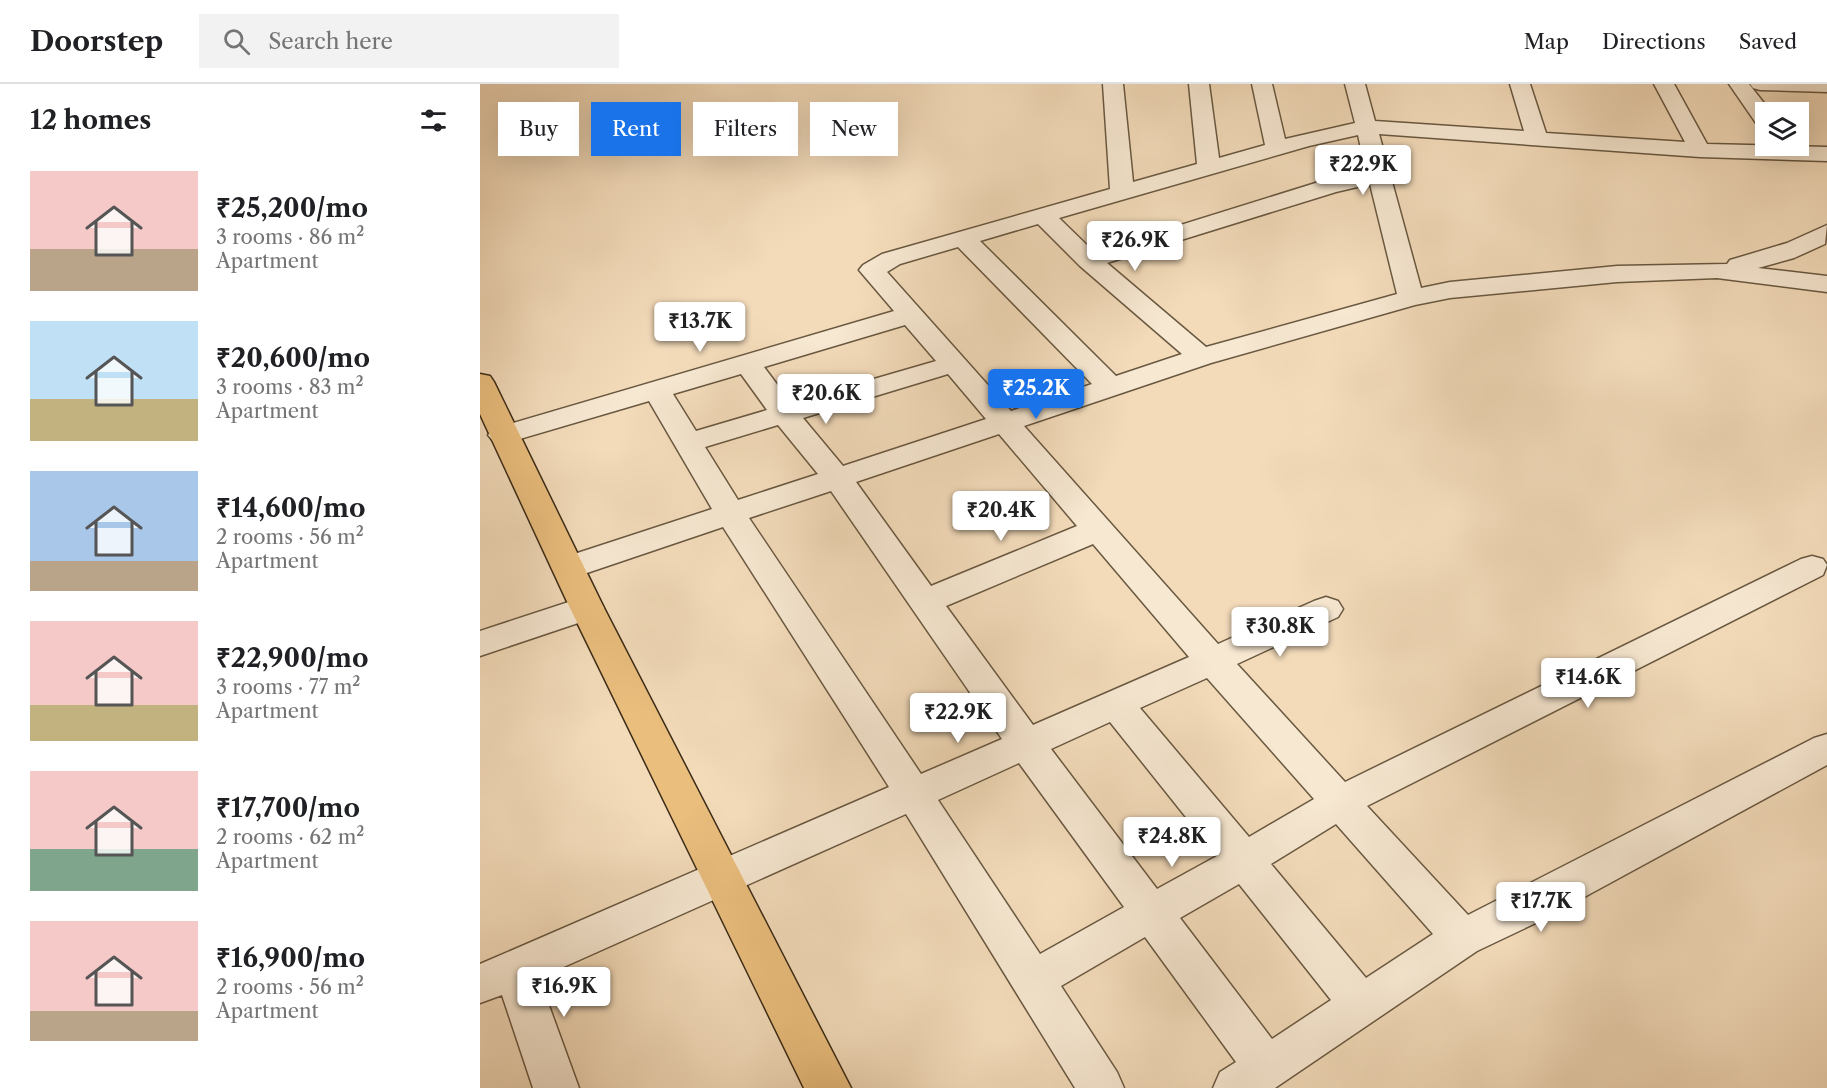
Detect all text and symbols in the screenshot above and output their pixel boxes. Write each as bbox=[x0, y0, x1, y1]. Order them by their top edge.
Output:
search box bbox=[199, 14, 619, 68]
text: Doorstep bbox=[30, 24, 163, 58]
icon: search bbox=[220, 25, 253, 58]
text: Search here bbox=[268, 28, 393, 55]
text: Map bbox=[1524, 29, 1569, 54]
text: Directions bbox=[1602, 29, 1706, 54]
text: Saved bbox=[1739, 29, 1797, 54]
chip: Buy bbox=[498, 102, 579, 156]
chip: Rent bbox=[591, 102, 681, 156]
chip: Filters bbox=[693, 102, 798, 156]
chip: New bbox=[810, 102, 898, 156]
map controls bbox=[1755, 102, 1809, 156]
button: layers bbox=[1755, 102, 1809, 156]
text: 12 homes bbox=[30, 104, 151, 136]
icon: filters bbox=[417, 104, 450, 137]
pin: ₹22.9K bbox=[1314, 145, 1412, 196]
text: ₹22.9K bbox=[1329, 152, 1397, 176]
text: ₹25,200/mo bbox=[216, 192, 368, 224]
icon: home bbox=[78, 195, 150, 267]
pin: ₹26.9K bbox=[1086, 221, 1184, 272]
text: 3 rooms · 86 m² bbox=[216, 225, 364, 249]
text: ₹26.9K bbox=[1101, 228, 1169, 252]
text: Apartment bbox=[216, 249, 319, 273]
pin: ₹13.7K bbox=[651, 302, 749, 353]
text: ₹13.7K bbox=[668, 309, 732, 333]
text: ₹20,600/mo bbox=[216, 342, 370, 374]
icon: home bbox=[78, 345, 150, 417]
pin: ₹25.2K bbox=[987, 369, 1085, 420]
pin: ₹20.6K bbox=[777, 374, 875, 425]
text: 3 rooms · 83 m² bbox=[216, 375, 364, 399]
text: ₹25.2K bbox=[1002, 376, 1070, 400]
text: ₹20.6K bbox=[791, 381, 861, 405]
text: Apartment bbox=[216, 399, 319, 423]
pin: ₹20.4K bbox=[952, 491, 1050, 542]
text: ₹14,600/mo bbox=[216, 492, 366, 524]
icon: home bbox=[78, 495, 150, 567]
text: ₹20.4K bbox=[966, 498, 1036, 522]
text: 2 rooms · 56 m² bbox=[216, 525, 364, 549]
text: Apartment bbox=[216, 549, 319, 573]
pin: ₹30.8K bbox=[1231, 607, 1329, 658]
text: ₹30.8K bbox=[1245, 614, 1315, 638]
text: ₹22,900/mo bbox=[216, 642, 368, 674]
icon: home bbox=[78, 645, 150, 717]
pin: ₹14.6K bbox=[1539, 658, 1637, 709]
text: ₹14.6K bbox=[1555, 665, 1621, 689]
text: 3 rooms · 77 m² bbox=[216, 675, 360, 699]
pin: ₹22.9K bbox=[909, 693, 1007, 744]
text: Apartment bbox=[216, 699, 319, 723]
text: ₹22.9K bbox=[924, 700, 992, 724]
text: ₹17,700/mo bbox=[216, 792, 360, 824]
icon: home bbox=[78, 795, 150, 867]
pin: ₹24.8K bbox=[1123, 817, 1221, 868]
text: ₹24.8K bbox=[1138, 824, 1206, 848]
text: 2 rooms · 62 m² bbox=[216, 825, 364, 849]
text: Apartment bbox=[216, 849, 319, 873]
pin: ₹17.7K bbox=[1492, 882, 1590, 933]
text: ₹17.7K bbox=[1510, 889, 1572, 913]
text: ₹16,900/mo bbox=[216, 942, 365, 974]
icon: home bbox=[78, 945, 150, 1017]
pin: ₹16.9K bbox=[515, 967, 613, 1018]
text: ₹16.9K bbox=[531, 974, 597, 998]
text: 2 rooms · 56 m² bbox=[216, 975, 364, 999]
text: Apartment bbox=[216, 999, 319, 1023]

